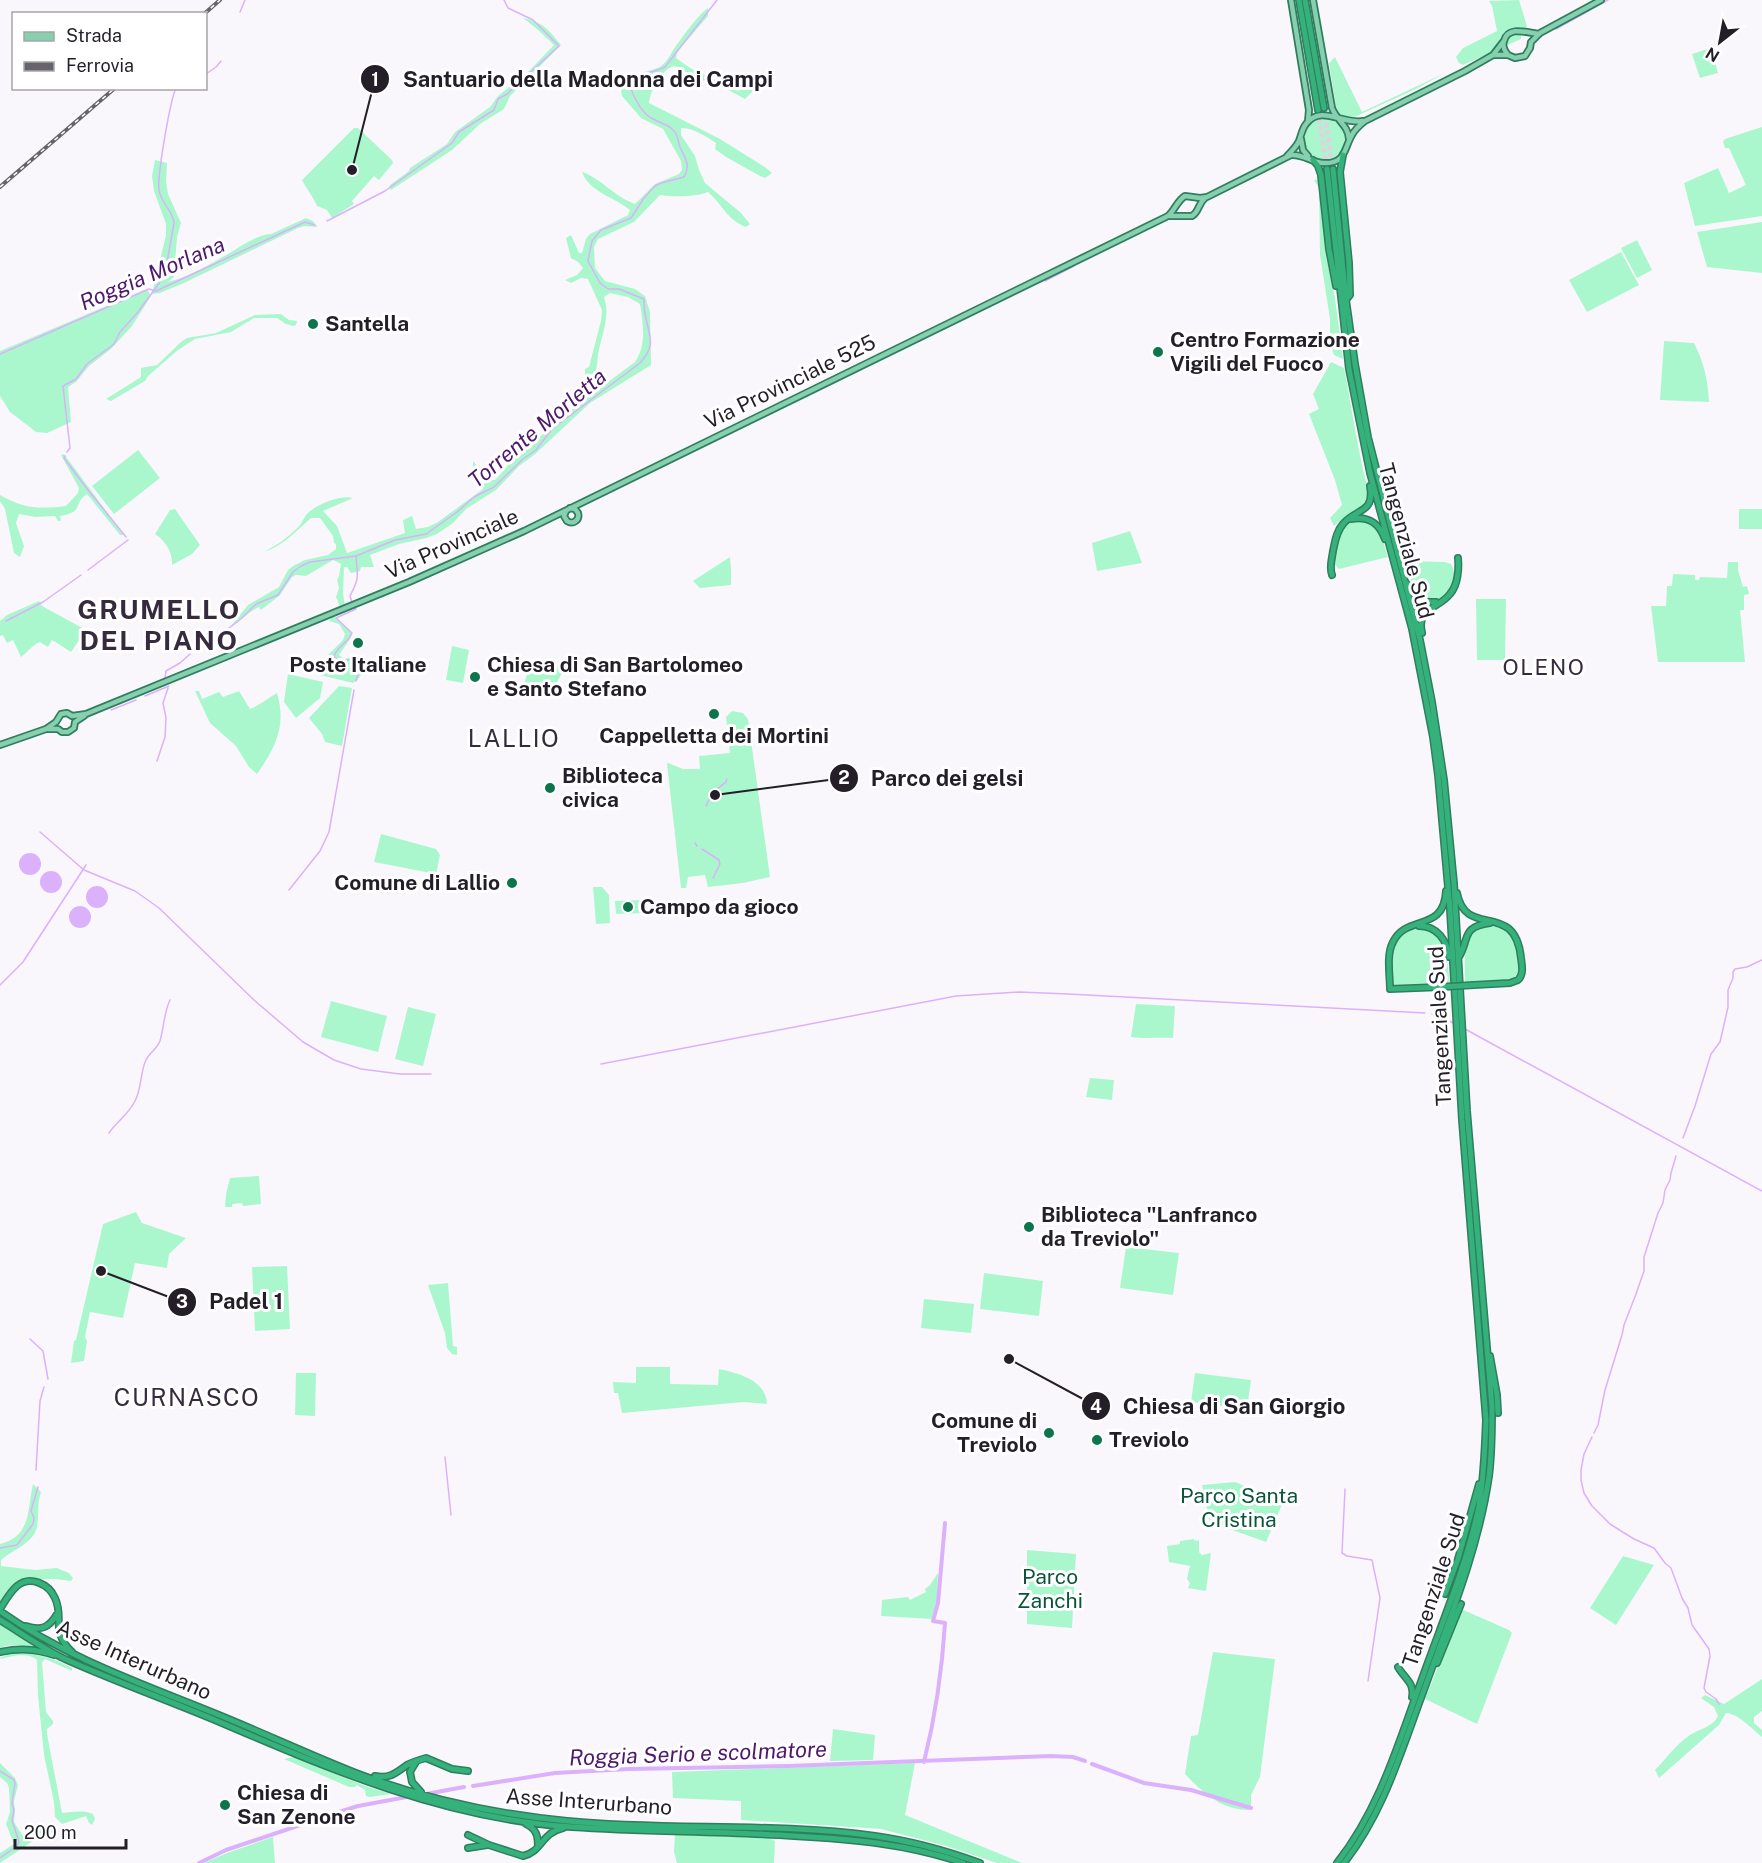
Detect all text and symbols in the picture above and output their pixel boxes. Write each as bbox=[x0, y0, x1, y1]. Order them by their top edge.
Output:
legend bbox=[12, 12, 207, 90]
north arrow bbox=[1690, 12, 1750, 72]
text: Strada bbox=[66, 25, 122, 46]
text: N bbox=[1702, 43, 1723, 66]
text: Ferrovia bbox=[66, 55, 134, 76]
callout: Santuario della Madonna dei Campi bbox=[360, 59, 785, 99]
text: Santuario della Madonna dei Campi bbox=[403, 66, 773, 92]
text: 1 bbox=[371, 69, 379, 90]
water label: Roggia Morlana bbox=[76, 231, 228, 315]
place label: Santella bbox=[325, 311, 409, 336]
marker: Santella bbox=[306, 317, 320, 331]
place label: Centro Formazione Vigili del Fuoco bbox=[1170, 327, 1360, 376]
street label: Via Provinciale 525 bbox=[700, 329, 879, 434]
marker: Centro Formazione Vigili del Fuoco bbox=[1151, 345, 1165, 359]
water label: Torrente Morletta bbox=[463, 363, 611, 493]
street label: Tangenziale Sud bbox=[1374, 460, 1439, 621]
street label: Via Provinciale bbox=[381, 503, 522, 584]
district label: GRUMELLO DEL PIANO bbox=[77, 593, 241, 656]
marker: Poste Italiane bbox=[351, 636, 365, 650]
place label: Poste Italiane bbox=[289, 652, 427, 677]
place label: Chiesa di San Bartolomeo e Santo Stefano bbox=[487, 652, 743, 701]
district label: OLENO bbox=[1503, 654, 1585, 680]
marker: Chiesa di San Bartolomeo e Santo Stefano bbox=[468, 670, 482, 684]
marker: Cappelletta dei Mortini bbox=[707, 707, 721, 721]
place label: Cappelletta dei Mortini bbox=[599, 723, 829, 748]
district label: LALLIO bbox=[468, 724, 560, 752]
callout: Parco dei gelsi bbox=[829, 758, 1036, 798]
place label: Biblioteca civica bbox=[562, 763, 663, 812]
text: Parco dei gelsi bbox=[871, 765, 1023, 791]
text: 2 bbox=[838, 767, 850, 788]
marker: Biblioteca civica bbox=[543, 781, 557, 795]
place label: Comune di Lallio bbox=[334, 870, 500, 895]
marker: Comune di Lallio bbox=[505, 876, 519, 890]
place label: Campo da gioco bbox=[640, 894, 799, 919]
marker: Campo da gioco bbox=[621, 900, 635, 914]
street label: Tangenziale Sud bbox=[1423, 945, 1456, 1107]
place label: Biblioteca "Lanfranco da Treviolo" bbox=[1041, 1202, 1257, 1251]
marker: Biblioteca "Lanfranco da Treviolo" bbox=[1022, 1220, 1036, 1234]
callout: Padel 1 bbox=[167, 1282, 295, 1322]
text: Padel 1 bbox=[209, 1288, 283, 1314]
text: 3 bbox=[176, 1291, 188, 1312]
district label: CURNASCO bbox=[114, 1383, 260, 1411]
callout: Chiesa di San Giorgio bbox=[1081, 1386, 1357, 1426]
text: Chiesa di San Giorgio bbox=[1123, 1393, 1345, 1419]
text: 4 bbox=[1090, 1396, 1102, 1417]
place label: Comune di Treviolo bbox=[931, 1408, 1037, 1457]
marker: Comune di Treviolo bbox=[1042, 1426, 1056, 1440]
place label: Treviolo bbox=[1109, 1427, 1189, 1452]
marker: Treviolo bbox=[1090, 1433, 1104, 1447]
park label: Parco Santa Cristina bbox=[1180, 1483, 1298, 1532]
street label: Tangenziale Sud bbox=[1397, 1510, 1470, 1670]
park label: Parco Zanchi bbox=[1017, 1564, 1083, 1613]
street label: Asse Interurbano bbox=[53, 1614, 215, 1705]
water label: Roggia Serio e scolmatore bbox=[568, 1736, 828, 1770]
place label: Chiesa di San Zenone bbox=[237, 1780, 356, 1829]
street label: Asse Interurbano bbox=[505, 1783, 673, 1820]
marker: Chiesa di San Zenone bbox=[218, 1798, 232, 1812]
scale bar bbox=[15, 1812, 126, 1850]
text: 200 m bbox=[24, 1822, 77, 1843]

